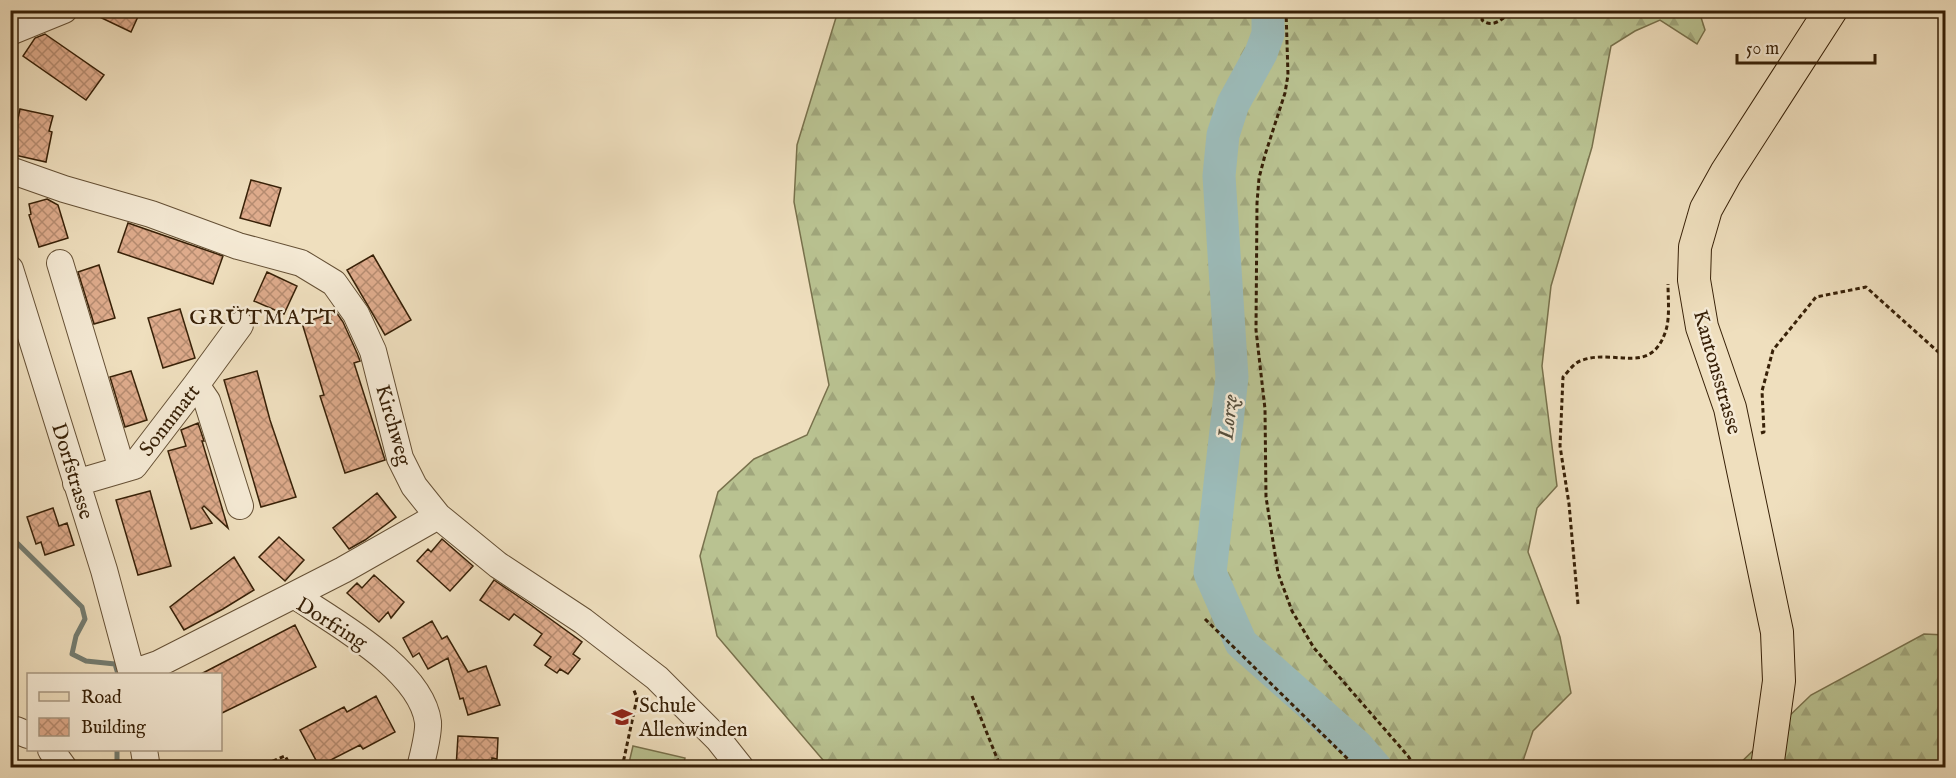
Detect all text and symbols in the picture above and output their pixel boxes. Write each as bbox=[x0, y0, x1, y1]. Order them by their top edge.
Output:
scale bar bbox=[1737, 27, 1875, 65]
text: 50 m bbox=[1746, 38, 1779, 61]
district label: GRÜTMATT bbox=[189, 304, 337, 332]
street label: Kantonsstrasse bbox=[1686, 307, 1747, 438]
street label: Sonnmatt bbox=[134, 379, 207, 462]
street label: Kirchweg bbox=[368, 382, 417, 470]
water label: Lorze bbox=[1213, 392, 1245, 442]
street label: Dorfstrasse bbox=[44, 420, 99, 523]
street label: Dorfring bbox=[290, 592, 373, 657]
legend bbox=[27, 673, 222, 751]
text: Road bbox=[81, 687, 122, 710]
place label: Schule Allenwinden bbox=[638, 693, 748, 744]
school or university icon: Schule Allenwinden bbox=[610, 705, 634, 729]
text: Building bbox=[81, 717, 146, 740]

